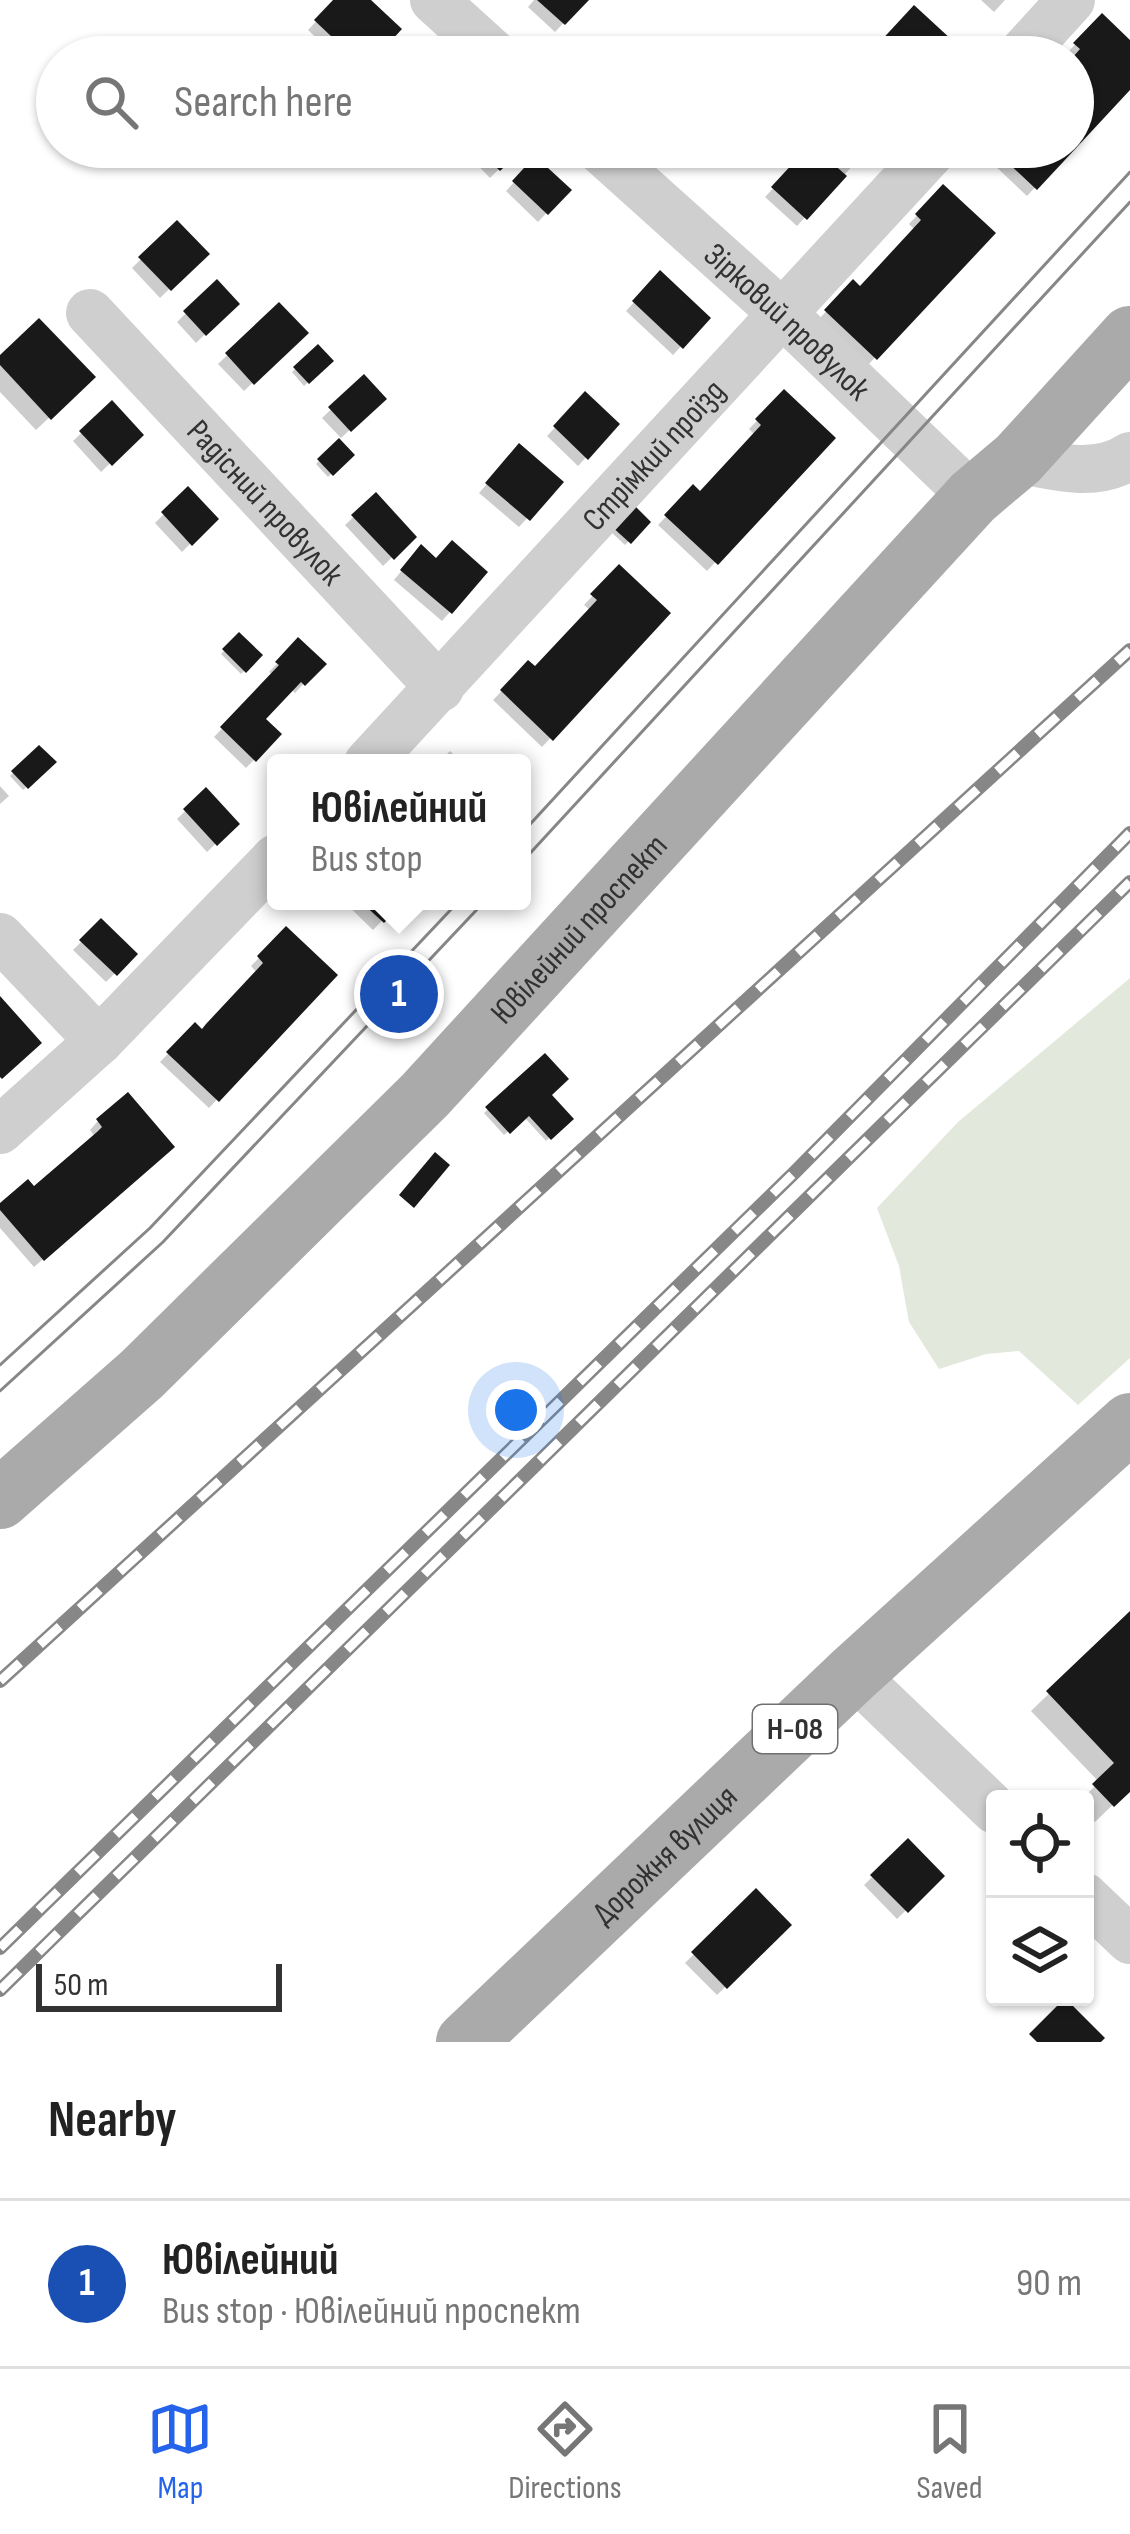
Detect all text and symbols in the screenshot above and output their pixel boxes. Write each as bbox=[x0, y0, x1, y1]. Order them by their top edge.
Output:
search box bbox=[36, 36, 1094, 168]
icon: search bbox=[78, 69, 144, 135]
text: Search here bbox=[174, 75, 353, 130]
street label: Зірковий провулок bbox=[695, 235, 878, 409]
street label: Стрімкий проїзд bbox=[575, 372, 734, 540]
street label: Радісний провулок bbox=[178, 412, 352, 594]
popup bbox=[267, 754, 531, 910]
text: Ювілейний bbox=[311, 781, 487, 836]
street label: Ювілейний проспект bbox=[483, 826, 676, 1032]
text: Bus stop bbox=[311, 836, 423, 883]
pin: 1 bbox=[360, 949, 438, 1039]
your location bbox=[486, 1380, 546, 1440]
road number: Н-08 bbox=[753, 1705, 837, 1753]
street label: Дорожня вулиця bbox=[584, 1777, 746, 1934]
map controls bbox=[986, 1790, 1094, 2006]
button: locate bbox=[986, 1790, 1094, 1898]
button: layers bbox=[986, 1898, 1094, 2006]
scale bar bbox=[36, 1958, 282, 2011]
text: 50 m bbox=[54, 1965, 108, 2005]
text: Nearby bbox=[48, 2090, 177, 2151]
text: Ювілейний bbox=[162, 2233, 338, 2288]
text: 1 bbox=[79, 2260, 95, 2307]
text: 90 m bbox=[1016, 2260, 1082, 2307]
text: Bus stop · Ювілейний проспект bbox=[162, 2288, 581, 2335]
tab: Map bbox=[147, 2396, 213, 2508]
tab: Directions bbox=[508, 2396, 622, 2508]
tab: Saved bbox=[916, 2396, 983, 2508]

